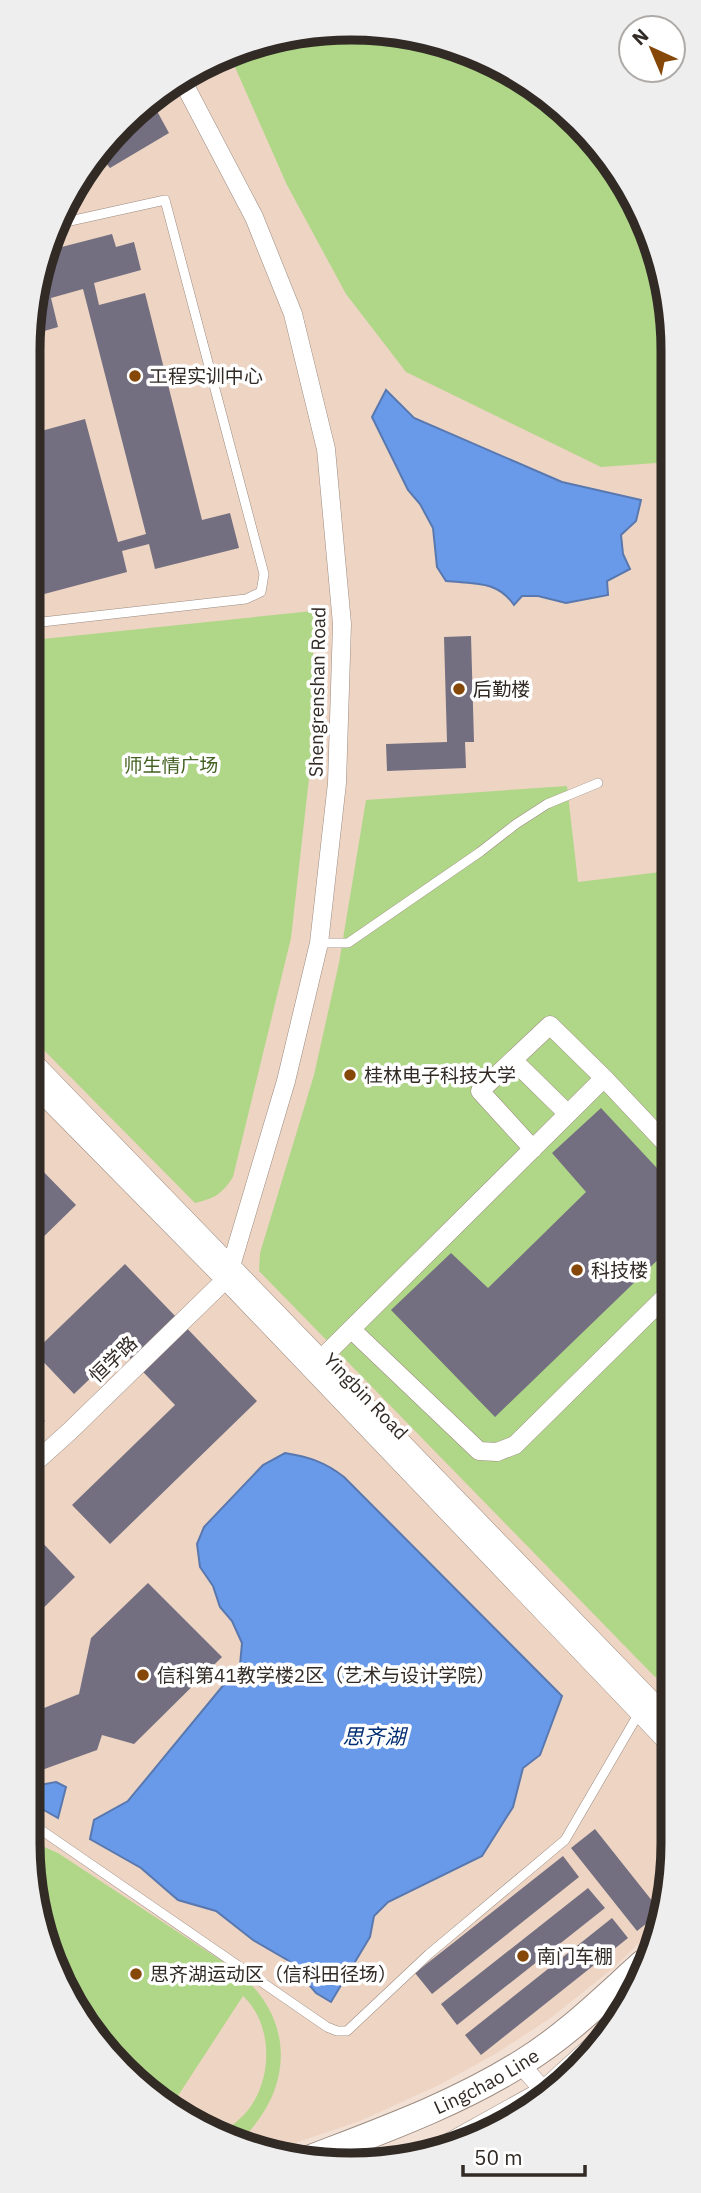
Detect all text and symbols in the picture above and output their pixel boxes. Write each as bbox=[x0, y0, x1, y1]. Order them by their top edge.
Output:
north arrow bbox=[617, 14, 687, 84]
text: N bbox=[627, 23, 653, 50]
place label: 工程实训中心 bbox=[149, 364, 263, 388]
marker: 工程实训中心 bbox=[127, 368, 143, 384]
street label: Shengrenshan Road bbox=[304, 607, 330, 777]
place label: 后勤楼 bbox=[473, 677, 530, 701]
marker: 后勤楼 bbox=[451, 681, 467, 697]
park label: 师生情广场 bbox=[123, 753, 219, 777]
place label: 桂林电子科技大学 bbox=[364, 1063, 516, 1087]
marker: 桂林电子科技大学 bbox=[342, 1067, 358, 1083]
place label: 科技楼 bbox=[591, 1258, 648, 1282]
marker: 科技楼 bbox=[569, 1262, 585, 1278]
street label: 恒学路 bbox=[84, 1331, 142, 1387]
street label: Yingbin Road bbox=[319, 1348, 413, 1444]
place label: 信科第41教学楼2区（艺术与设计学院） bbox=[157, 1663, 495, 1687]
marker: 信科第41教学楼2区（艺术与设计学院） bbox=[135, 1667, 151, 1683]
water label: 思齐湖 bbox=[343, 1722, 408, 1750]
place label: 南门车棚 bbox=[537, 1944, 613, 1968]
marker: 南门车棚 bbox=[515, 1948, 531, 1964]
place label: 思齐湖运动区（信科田径场） bbox=[150, 1962, 397, 1986]
marker: 思齐湖运动区（信科田径场） bbox=[128, 1966, 144, 1982]
street label: Lingchao Line bbox=[430, 2043, 543, 2119]
scale bar bbox=[463, 2134, 586, 2178]
text: 50 m bbox=[474, 2143, 523, 2171]

